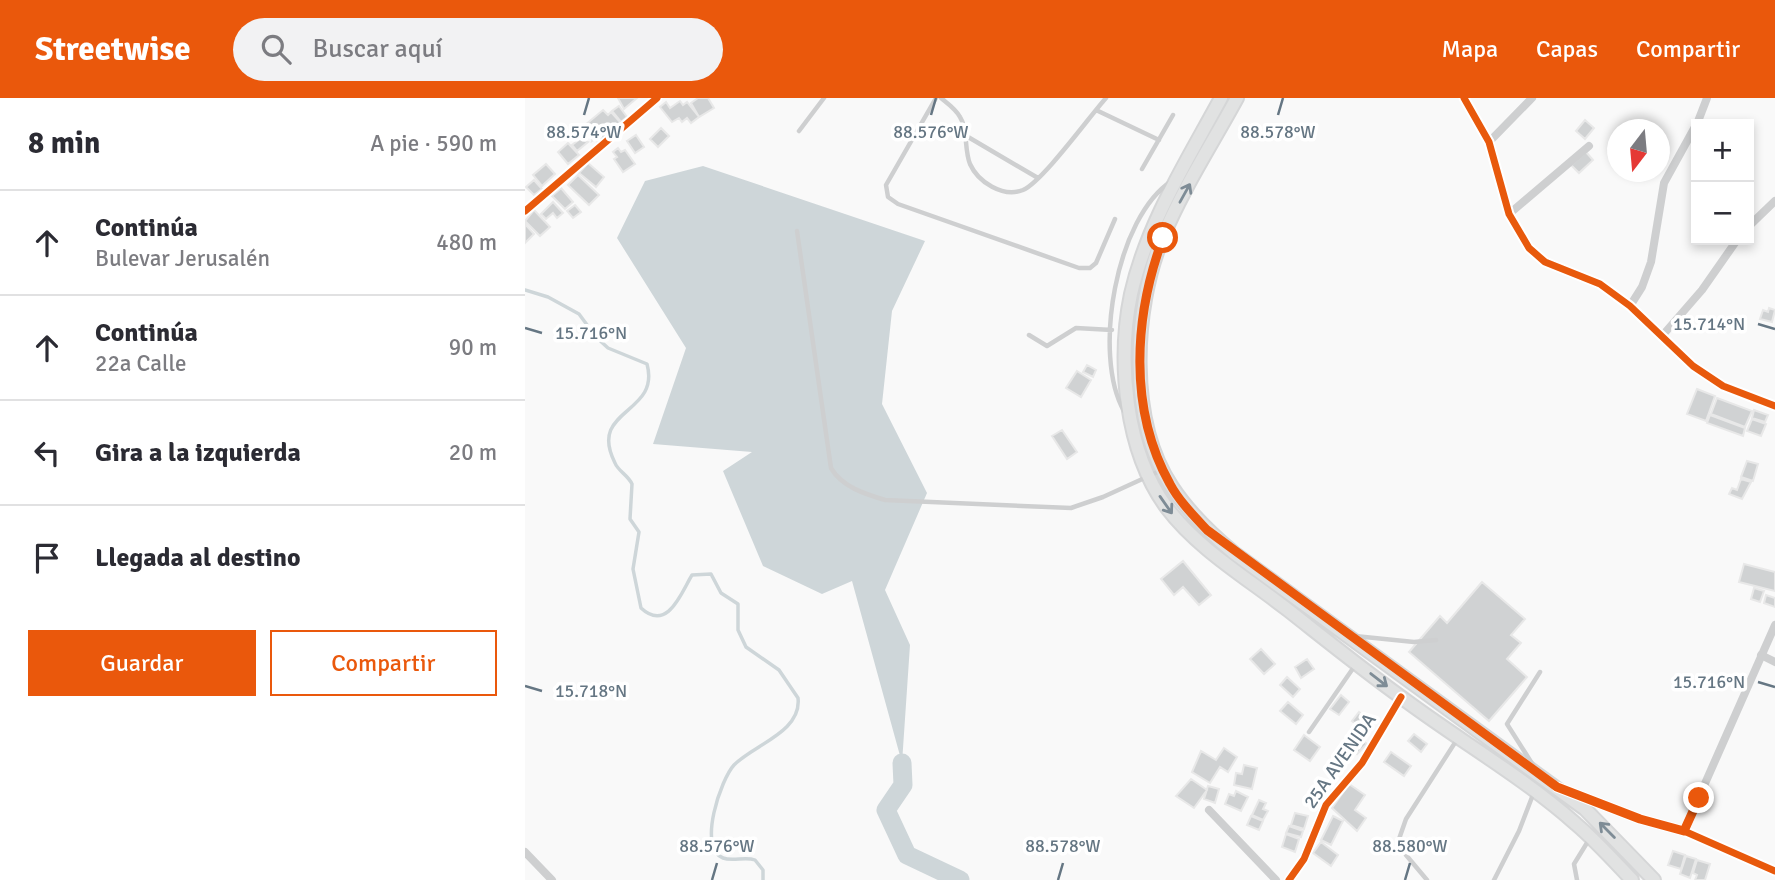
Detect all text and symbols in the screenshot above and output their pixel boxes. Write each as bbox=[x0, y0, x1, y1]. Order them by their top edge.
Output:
search box bbox=[233, 18, 723, 81]
text: Streetwise bbox=[35, 29, 191, 70]
icon: search bbox=[257, 30, 295, 68]
text: Buscar aquí bbox=[313, 33, 443, 65]
text: Mapa bbox=[1442, 34, 1498, 64]
text: Capas bbox=[1536, 34, 1598, 64]
text: Compartir bbox=[1636, 34, 1740, 64]
north arrow bbox=[1607, 119, 1670, 182]
map controls bbox=[1691, 119, 1754, 245]
button: + bbox=[1691, 119, 1754, 182]
text: 88.574°W bbox=[546, 121, 622, 143]
text: 88.576°W bbox=[893, 121, 969, 143]
text: 88.578°W bbox=[1240, 121, 1316, 143]
text: 8 min bbox=[28, 125, 100, 162]
text: A pie · 590 m bbox=[370, 129, 497, 158]
button: − bbox=[1691, 182, 1754, 245]
one-way arrow bbox=[1179, 183, 1192, 204]
text: Continúa bbox=[95, 212, 198, 244]
route start bbox=[1147, 222, 1178, 253]
icon: ahead bbox=[28, 224, 66, 262]
text: 480 m bbox=[436, 228, 497, 257]
text: Bulevar Jerusalén bbox=[95, 244, 270, 273]
text: 15.714°N bbox=[1673, 313, 1745, 335]
text: Continúa bbox=[95, 317, 198, 349]
text: 15.716°N bbox=[555, 322, 627, 344]
icon: ahead bbox=[28, 329, 66, 367]
text: 90 m bbox=[449, 333, 497, 362]
text: 22a Calle bbox=[95, 349, 187, 378]
icon: left bbox=[28, 434, 66, 472]
text: Gira a la izquierda bbox=[95, 437, 301, 469]
text: 20 m bbox=[449, 438, 497, 467]
one-way arrow bbox=[1159, 495, 1173, 514]
icon: arrive bbox=[28, 539, 66, 577]
text: Llegada al destino bbox=[95, 542, 301, 574]
button: Guardar bbox=[28, 630, 256, 696]
button: Compartir bbox=[270, 630, 497, 696]
text: 15.716°N bbox=[1673, 671, 1745, 693]
one-way arrow bbox=[1369, 673, 1387, 688]
text: 15.718°N bbox=[555, 680, 627, 702]
street label: 25A AVENIDA bbox=[1298, 708, 1382, 813]
route end bbox=[1683, 782, 1714, 813]
one-way arrow bbox=[1599, 822, 1616, 839]
text: 88.576°W bbox=[679, 835, 755, 857]
text: 88.578°W bbox=[1025, 835, 1101, 857]
text: 88.580°W bbox=[1372, 835, 1448, 857]

